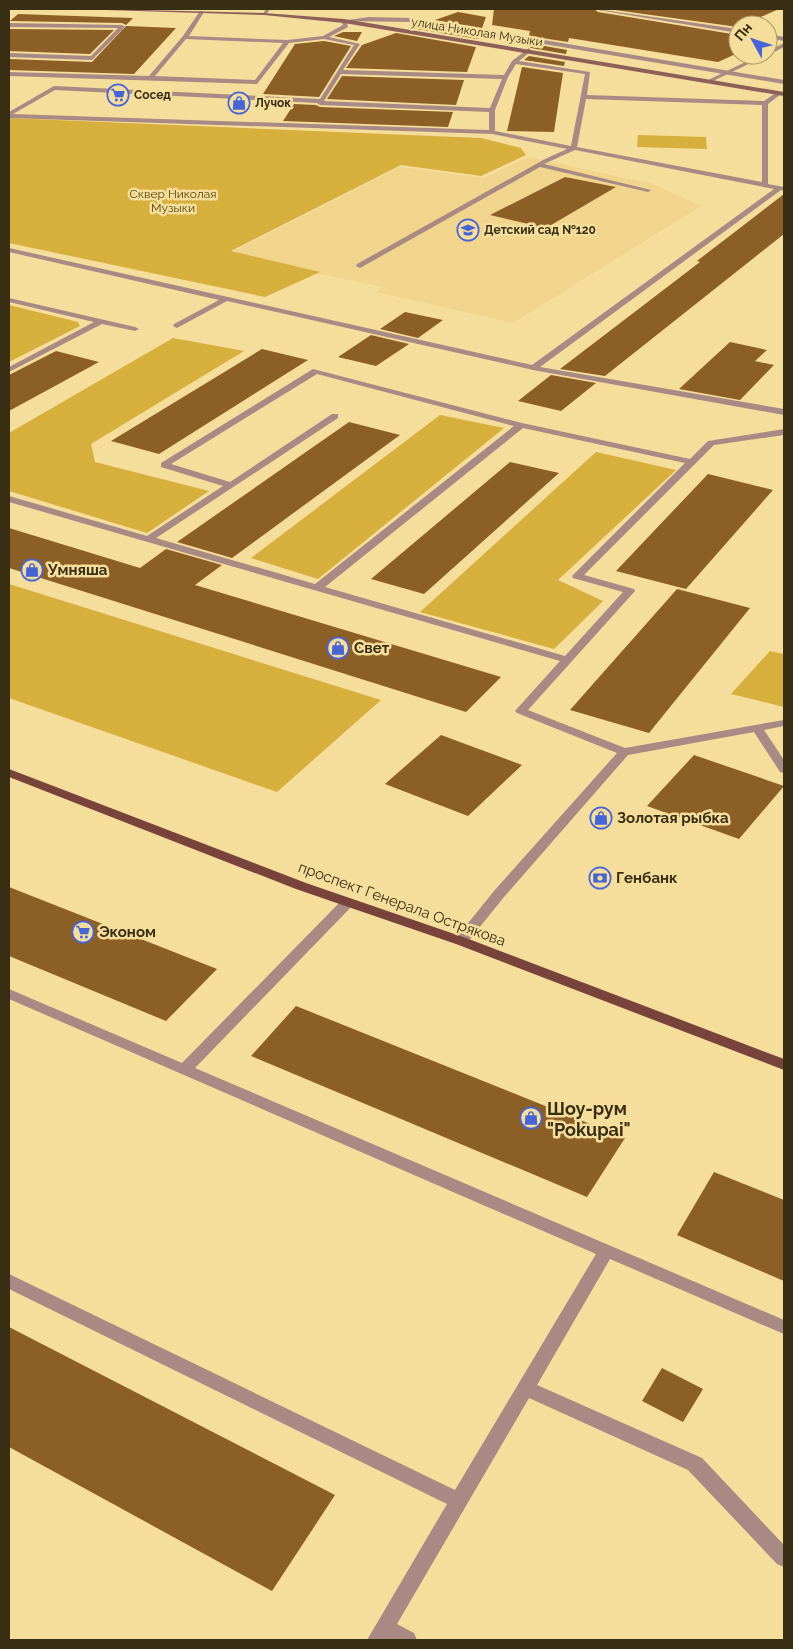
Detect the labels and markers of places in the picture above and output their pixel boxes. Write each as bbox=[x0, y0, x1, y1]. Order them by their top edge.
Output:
supermarket icon: Сосед bbox=[106, 83, 130, 107]
place label: Сосед bbox=[134, 88, 171, 102]
shop icon: Лучок bbox=[227, 91, 251, 115]
place label: Лучок bbox=[255, 96, 291, 110]
school or university icon: Детский сад №120 bbox=[456, 218, 480, 242]
place label: Детский сад №120 bbox=[484, 223, 596, 237]
shop icon: Умняша bbox=[20, 558, 44, 582]
place label: Умняша bbox=[47, 561, 108, 579]
shop icon: Свет bbox=[326, 636, 350, 660]
place label: Свет bbox=[354, 639, 390, 657]
shop icon: Золотая рыбка bbox=[589, 806, 613, 830]
place label: Золотая рыбка bbox=[617, 809, 729, 827]
bank icon: Генбанк bbox=[588, 866, 612, 890]
place label: Генбанк bbox=[616, 869, 678, 887]
supermarket icon: Эконом bbox=[71, 920, 95, 944]
place label: Эконом bbox=[99, 923, 156, 941]
place label: Шоу-рум "Pokupai" bbox=[547, 1098, 631, 1140]
shop icon: Шоу-рум "Pokupai" bbox=[519, 1106, 543, 1130]

